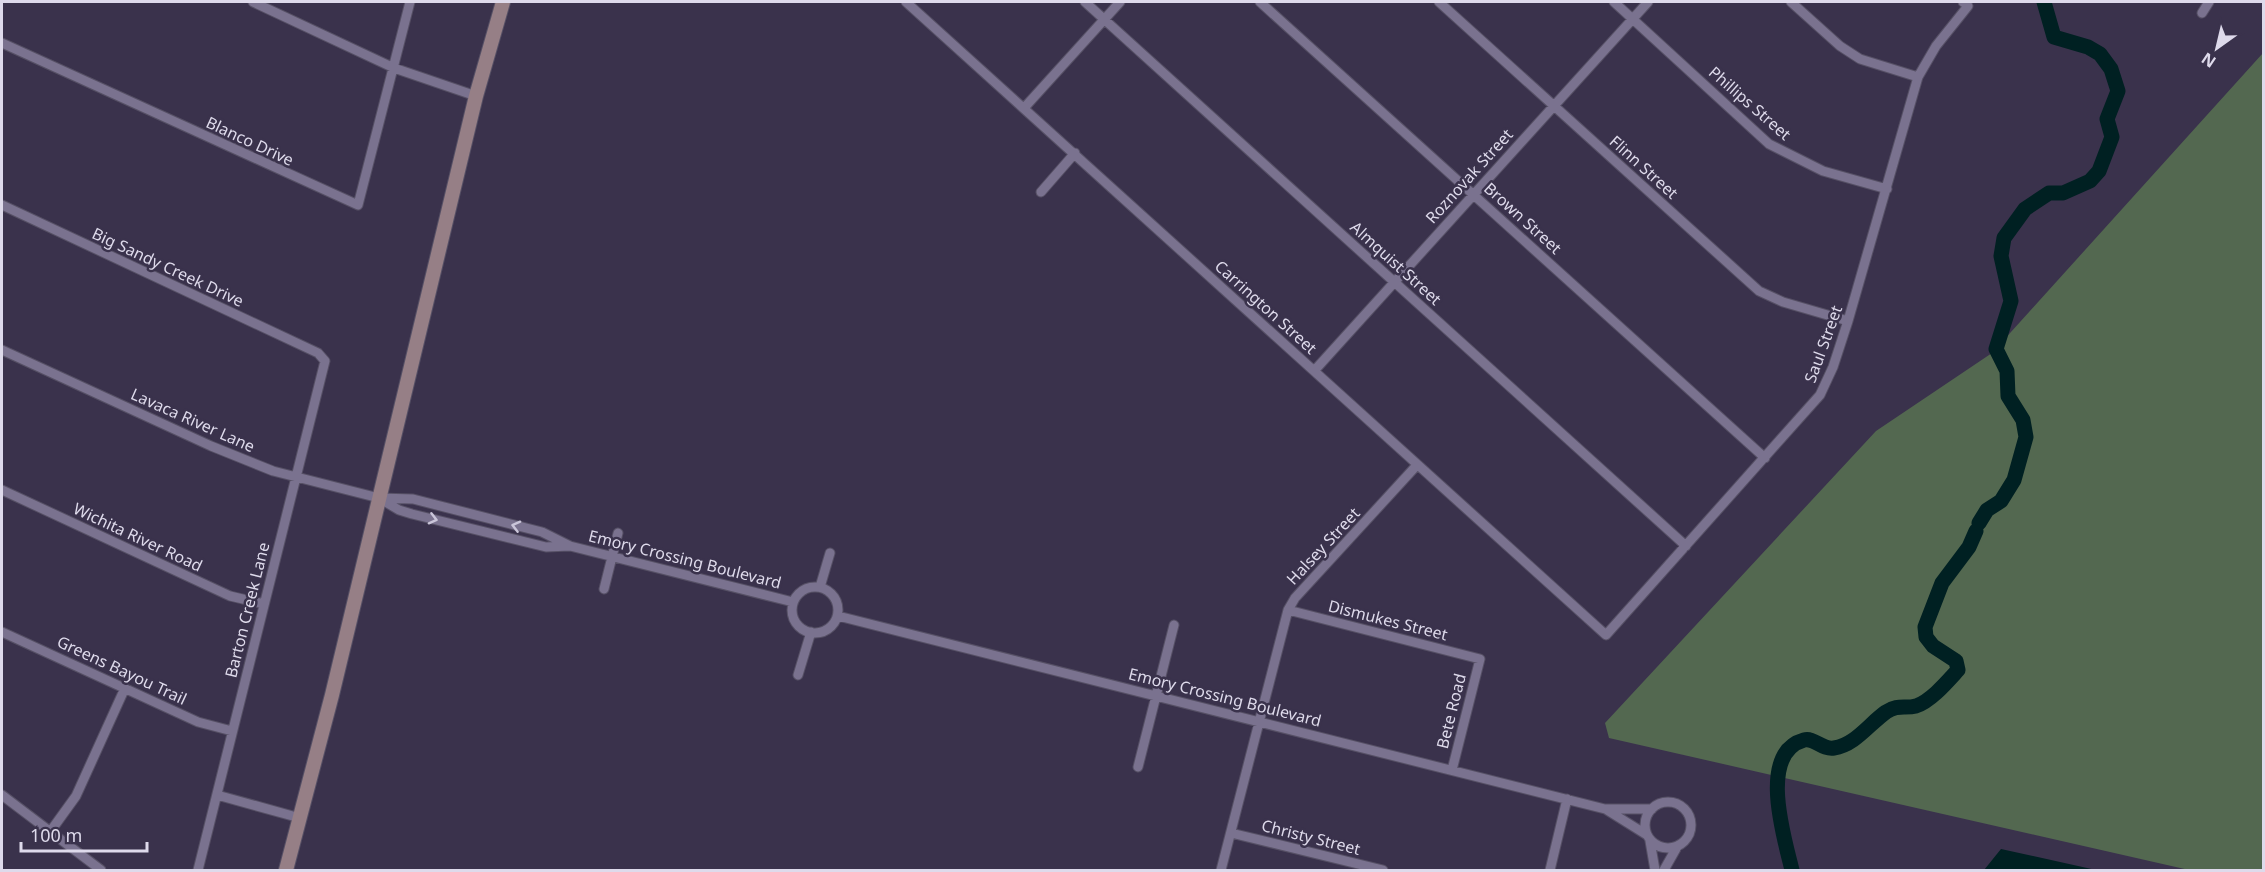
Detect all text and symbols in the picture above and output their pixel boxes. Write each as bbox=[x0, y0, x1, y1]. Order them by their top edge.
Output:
north arrow bbox=[2187, 18, 2247, 78]
text: N bbox=[2197, 48, 2220, 73]
street label: Phillips Street bbox=[1704, 61, 1796, 145]
street label: Blanco Drive bbox=[203, 111, 297, 171]
street label: Roznovak Street bbox=[1420, 124, 1518, 228]
street label: Flinn Street bbox=[1605, 130, 1683, 204]
street label: Brown Street bbox=[1479, 177, 1567, 259]
street label: Almquist Street bbox=[1346, 216, 1446, 310]
street label: Big Sandy Creek Drive bbox=[89, 222, 247, 312]
street label: Carrington Street bbox=[1210, 255, 1322, 359]
street label: Saul Street bbox=[1799, 302, 1847, 386]
street label: Lavaca River Lane bbox=[128, 383, 258, 457]
street label: Wichita River Road bbox=[70, 497, 206, 577]
street label: Halsey Street bbox=[1281, 502, 1365, 589]
one-way arrow bbox=[428, 512, 438, 525]
one-way arrow bbox=[511, 520, 521, 533]
street label: Emory Crossing Boulevard bbox=[586, 524, 784, 594]
street label: Barton Creek Lane bbox=[220, 540, 274, 680]
street label: Dismukes Street bbox=[1326, 595, 1450, 646]
street label: Greens Bayou Trail bbox=[54, 630, 190, 710]
street label: Emory Crossing Boulevard bbox=[1126, 662, 1324, 732]
street label: Bete Road bbox=[1431, 671, 1471, 751]
street label: Christy Street bbox=[1259, 814, 1363, 860]
scale bar bbox=[21, 815, 147, 853]
text: 100 m bbox=[30, 823, 82, 847]

